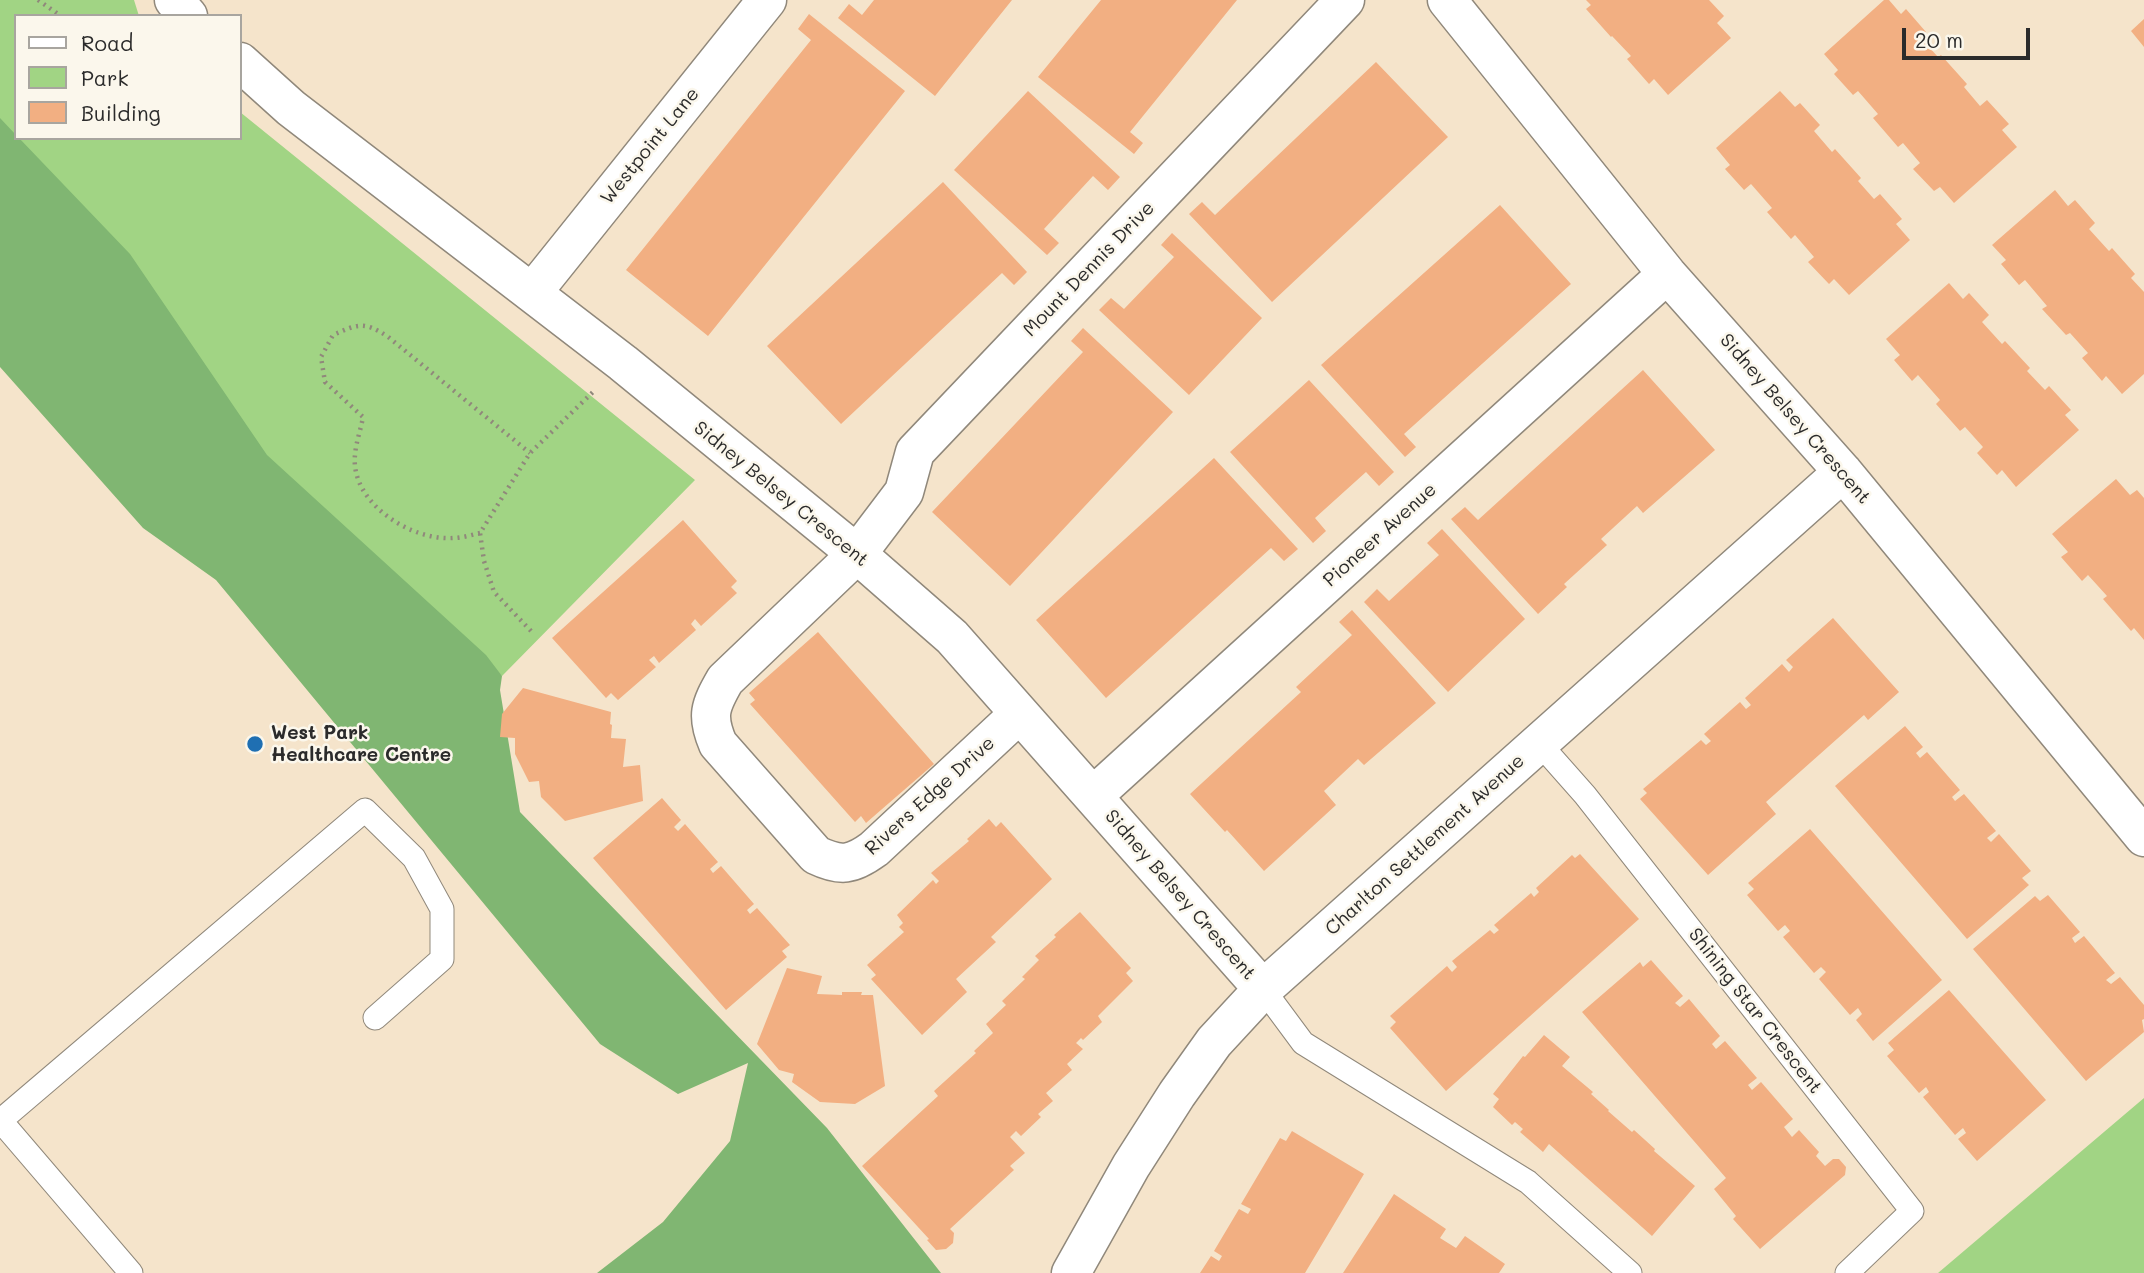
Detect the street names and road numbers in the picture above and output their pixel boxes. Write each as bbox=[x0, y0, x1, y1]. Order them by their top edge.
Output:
street label: Westpoint Lane bbox=[596, 83, 704, 209]
street label: Mount Dennis Drive bbox=[1019, 197, 1159, 341]
street label: Sidney Belsey Crescent bbox=[1715, 329, 1875, 509]
street label: Sidney Belsey Crescent bbox=[689, 417, 873, 571]
street label: Pioneer Avenue bbox=[1319, 478, 1441, 592]
street label: Rivers Edge Drive bbox=[860, 732, 1000, 860]
street label: Charlton Settlement Avenue bbox=[1321, 750, 1529, 940]
street label: Sidney Belsey Crescent bbox=[1100, 805, 1260, 985]
street label: Shining Star Crescent bbox=[1683, 924, 1827, 1098]

